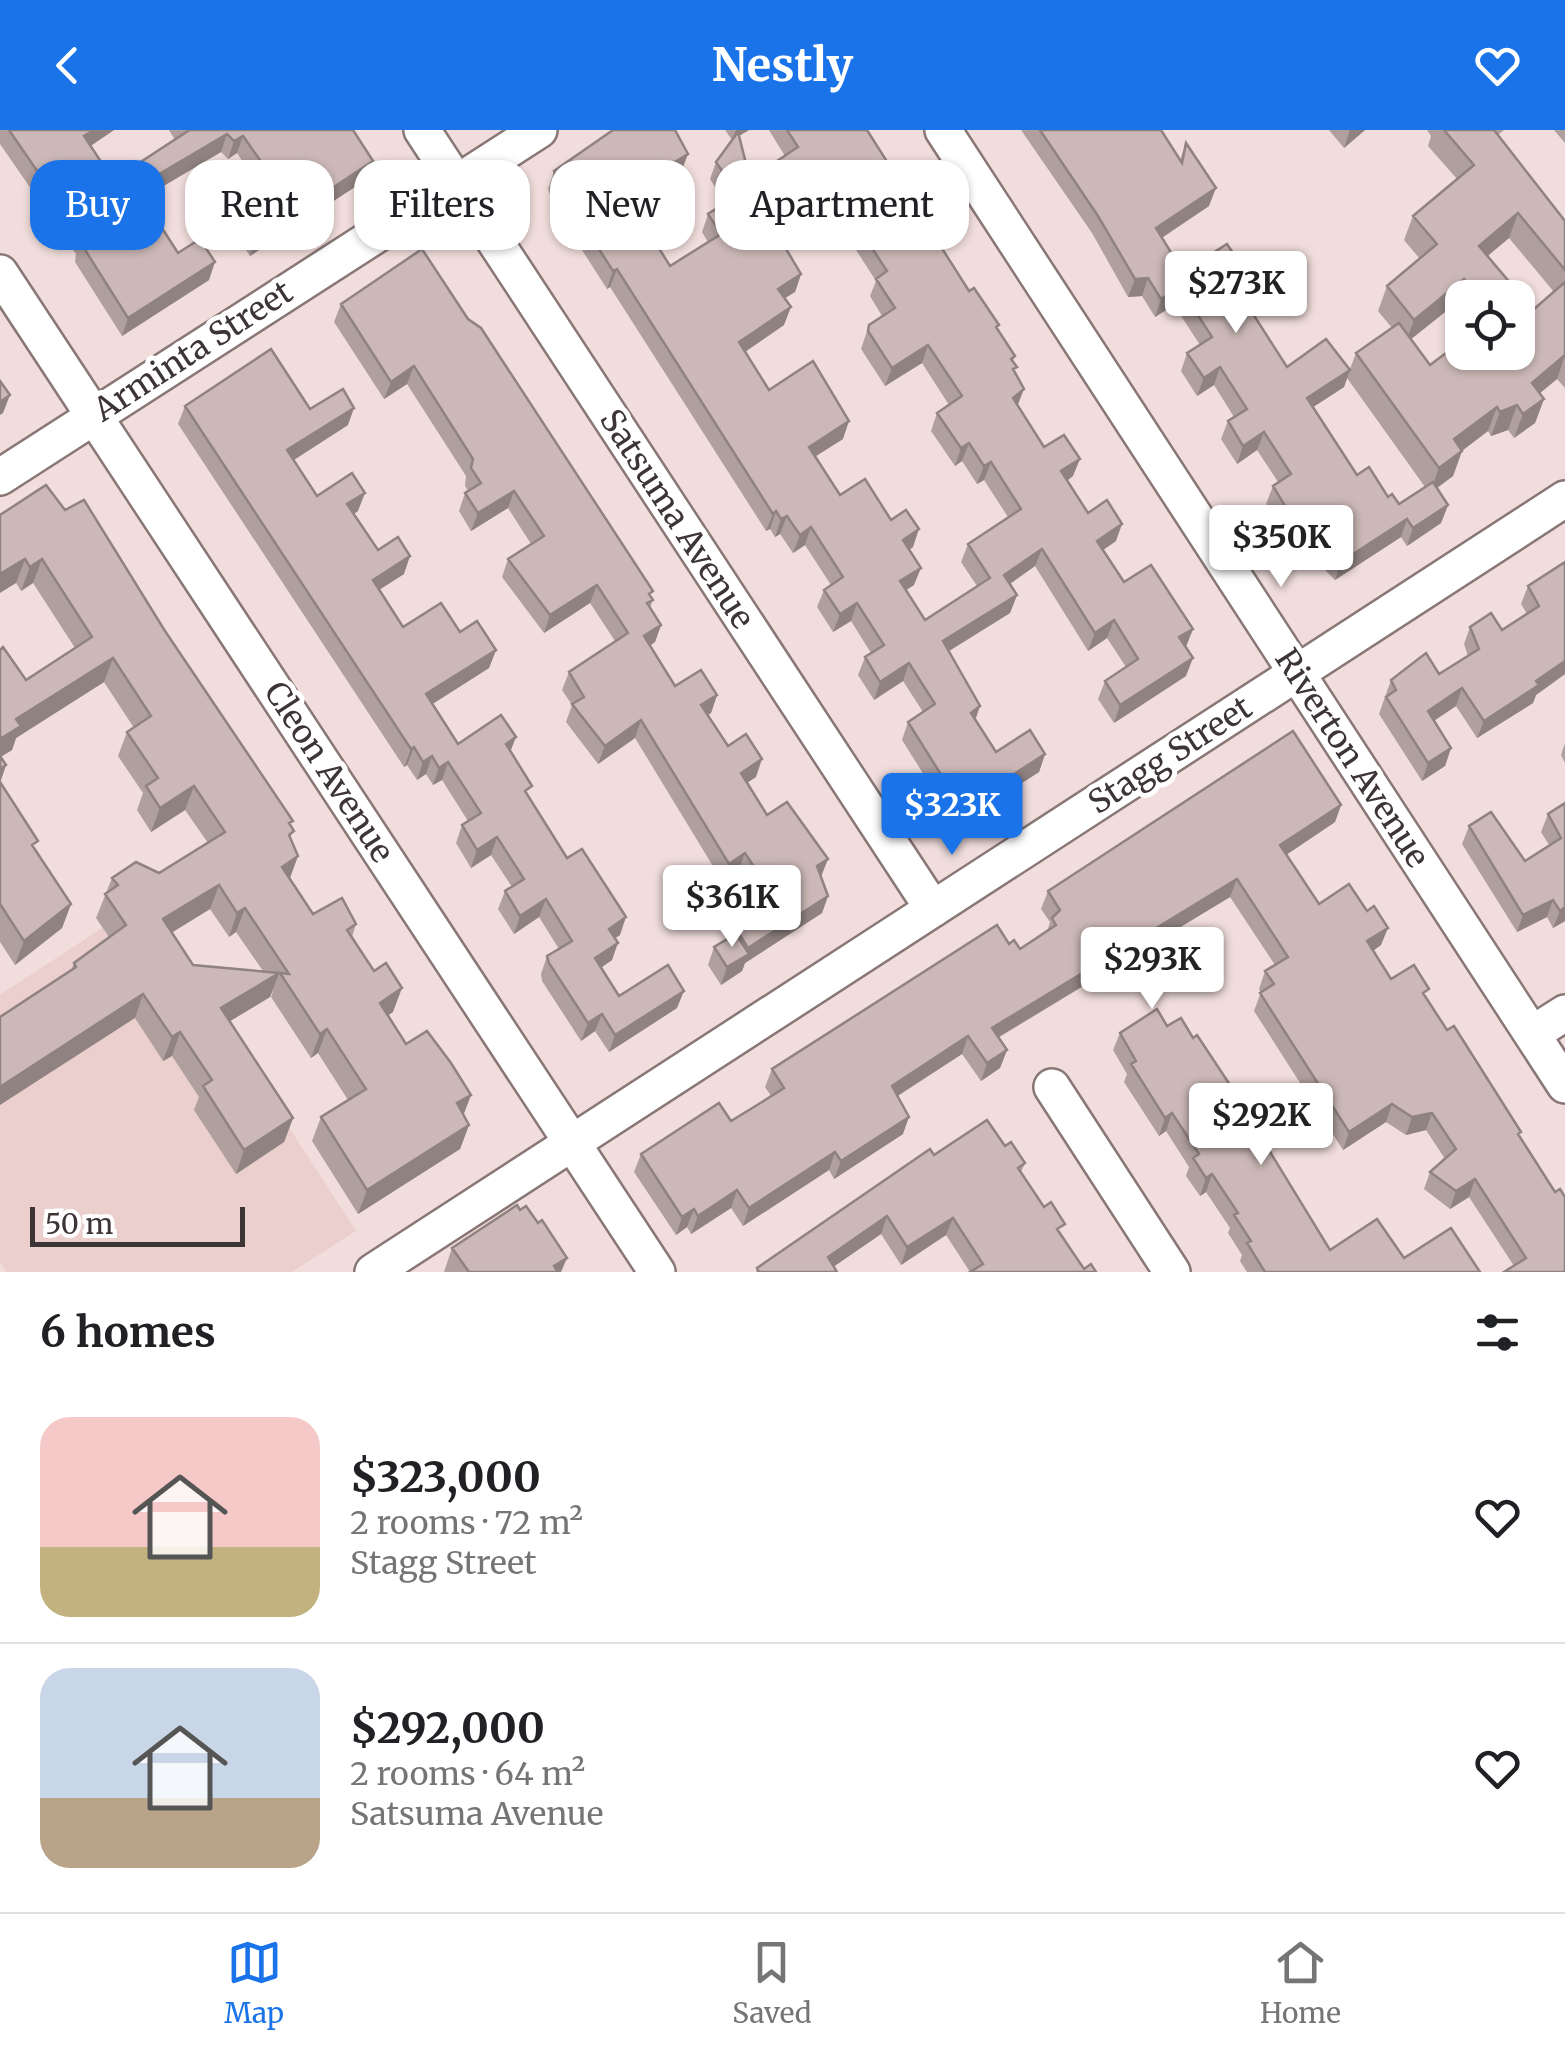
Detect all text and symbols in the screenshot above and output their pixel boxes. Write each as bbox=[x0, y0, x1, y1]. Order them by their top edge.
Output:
text: Nestly bbox=[712, 37, 853, 93]
icon: back bbox=[40, 38, 95, 93]
icon: heart bbox=[1470, 38, 1525, 93]
chip: Buy bbox=[30, 160, 165, 250]
chip: Rent bbox=[185, 160, 334, 250]
chip: Filters bbox=[354, 160, 530, 250]
chip: New bbox=[550, 160, 695, 250]
chip: Apartment bbox=[715, 160, 969, 250]
pin: $273K bbox=[1166, 251, 1306, 336]
text: $273K bbox=[1187, 263, 1285, 303]
street label: Arminta Street bbox=[85, 272, 300, 431]
map controls bbox=[1445, 280, 1535, 370]
button: locate bbox=[1445, 280, 1535, 370]
street label: Satsuma Avenue bbox=[591, 402, 763, 636]
pin: $350K bbox=[1211, 505, 1351, 590]
text: $350K bbox=[1231, 517, 1331, 557]
street label: Riverton Avenue bbox=[1266, 641, 1438, 875]
street label: Cleon Avenue bbox=[256, 674, 402, 870]
street label: Stagg Street bbox=[1081, 687, 1260, 823]
pin: $323K bbox=[882, 773, 1022, 858]
text: $323K bbox=[904, 785, 1001, 825]
pin: $361K bbox=[662, 865, 802, 950]
text: $361K bbox=[685, 877, 779, 917]
pin: $293K bbox=[1082, 927, 1222, 1012]
text: $293K bbox=[1103, 939, 1201, 979]
pin: $292K bbox=[1191, 1083, 1331, 1168]
text: $292K bbox=[1211, 1095, 1311, 1135]
scale bar bbox=[30, 1202, 245, 1246]
text: 50 m bbox=[45, 1206, 113, 1242]
icon: filters bbox=[1470, 1305, 1525, 1360]
text: 6 homes bbox=[40, 1306, 216, 1358]
text: $323,000 bbox=[350, 1451, 541, 1503]
icon: home bbox=[120, 1457, 240, 1577]
icon: heart bbox=[1470, 1490, 1525, 1545]
text: 2 rooms · 72 m² bbox=[350, 1503, 583, 1543]
text: Stagg Street bbox=[350, 1543, 536, 1583]
text: $292,000 bbox=[350, 1702, 545, 1754]
icon: home bbox=[120, 1708, 240, 1828]
icon: heart bbox=[1470, 1741, 1525, 1796]
text: 2 rooms · 64 m² bbox=[350, 1754, 585, 1794]
text: Satsuma Avenue bbox=[350, 1794, 603, 1834]
tab: Map bbox=[224, 1935, 284, 2031]
tab: Saved bbox=[732, 1935, 812, 2031]
tab: Home bbox=[1260, 1935, 1341, 2031]

